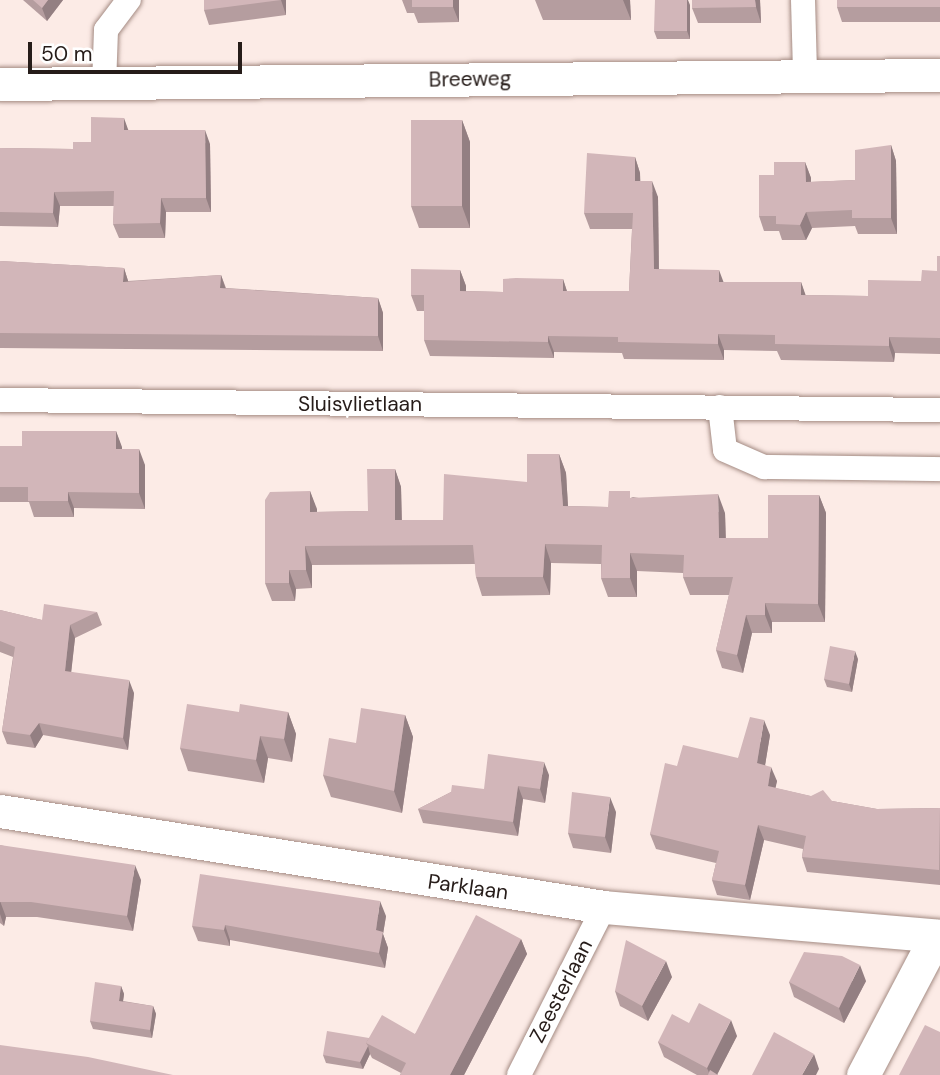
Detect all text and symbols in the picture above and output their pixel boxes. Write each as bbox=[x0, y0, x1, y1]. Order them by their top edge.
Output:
scale bar bbox=[32, 28, 245, 72]
text: 50 m bbox=[41, 40, 92, 68]
street label: Breeweg bbox=[428, 66, 512, 92]
street label: Sluisvlietlaan bbox=[298, 391, 422, 417]
street label: Parklaan bbox=[426, 869, 510, 905]
street label: Zeesterlaan bbox=[524, 935, 598, 1047]

